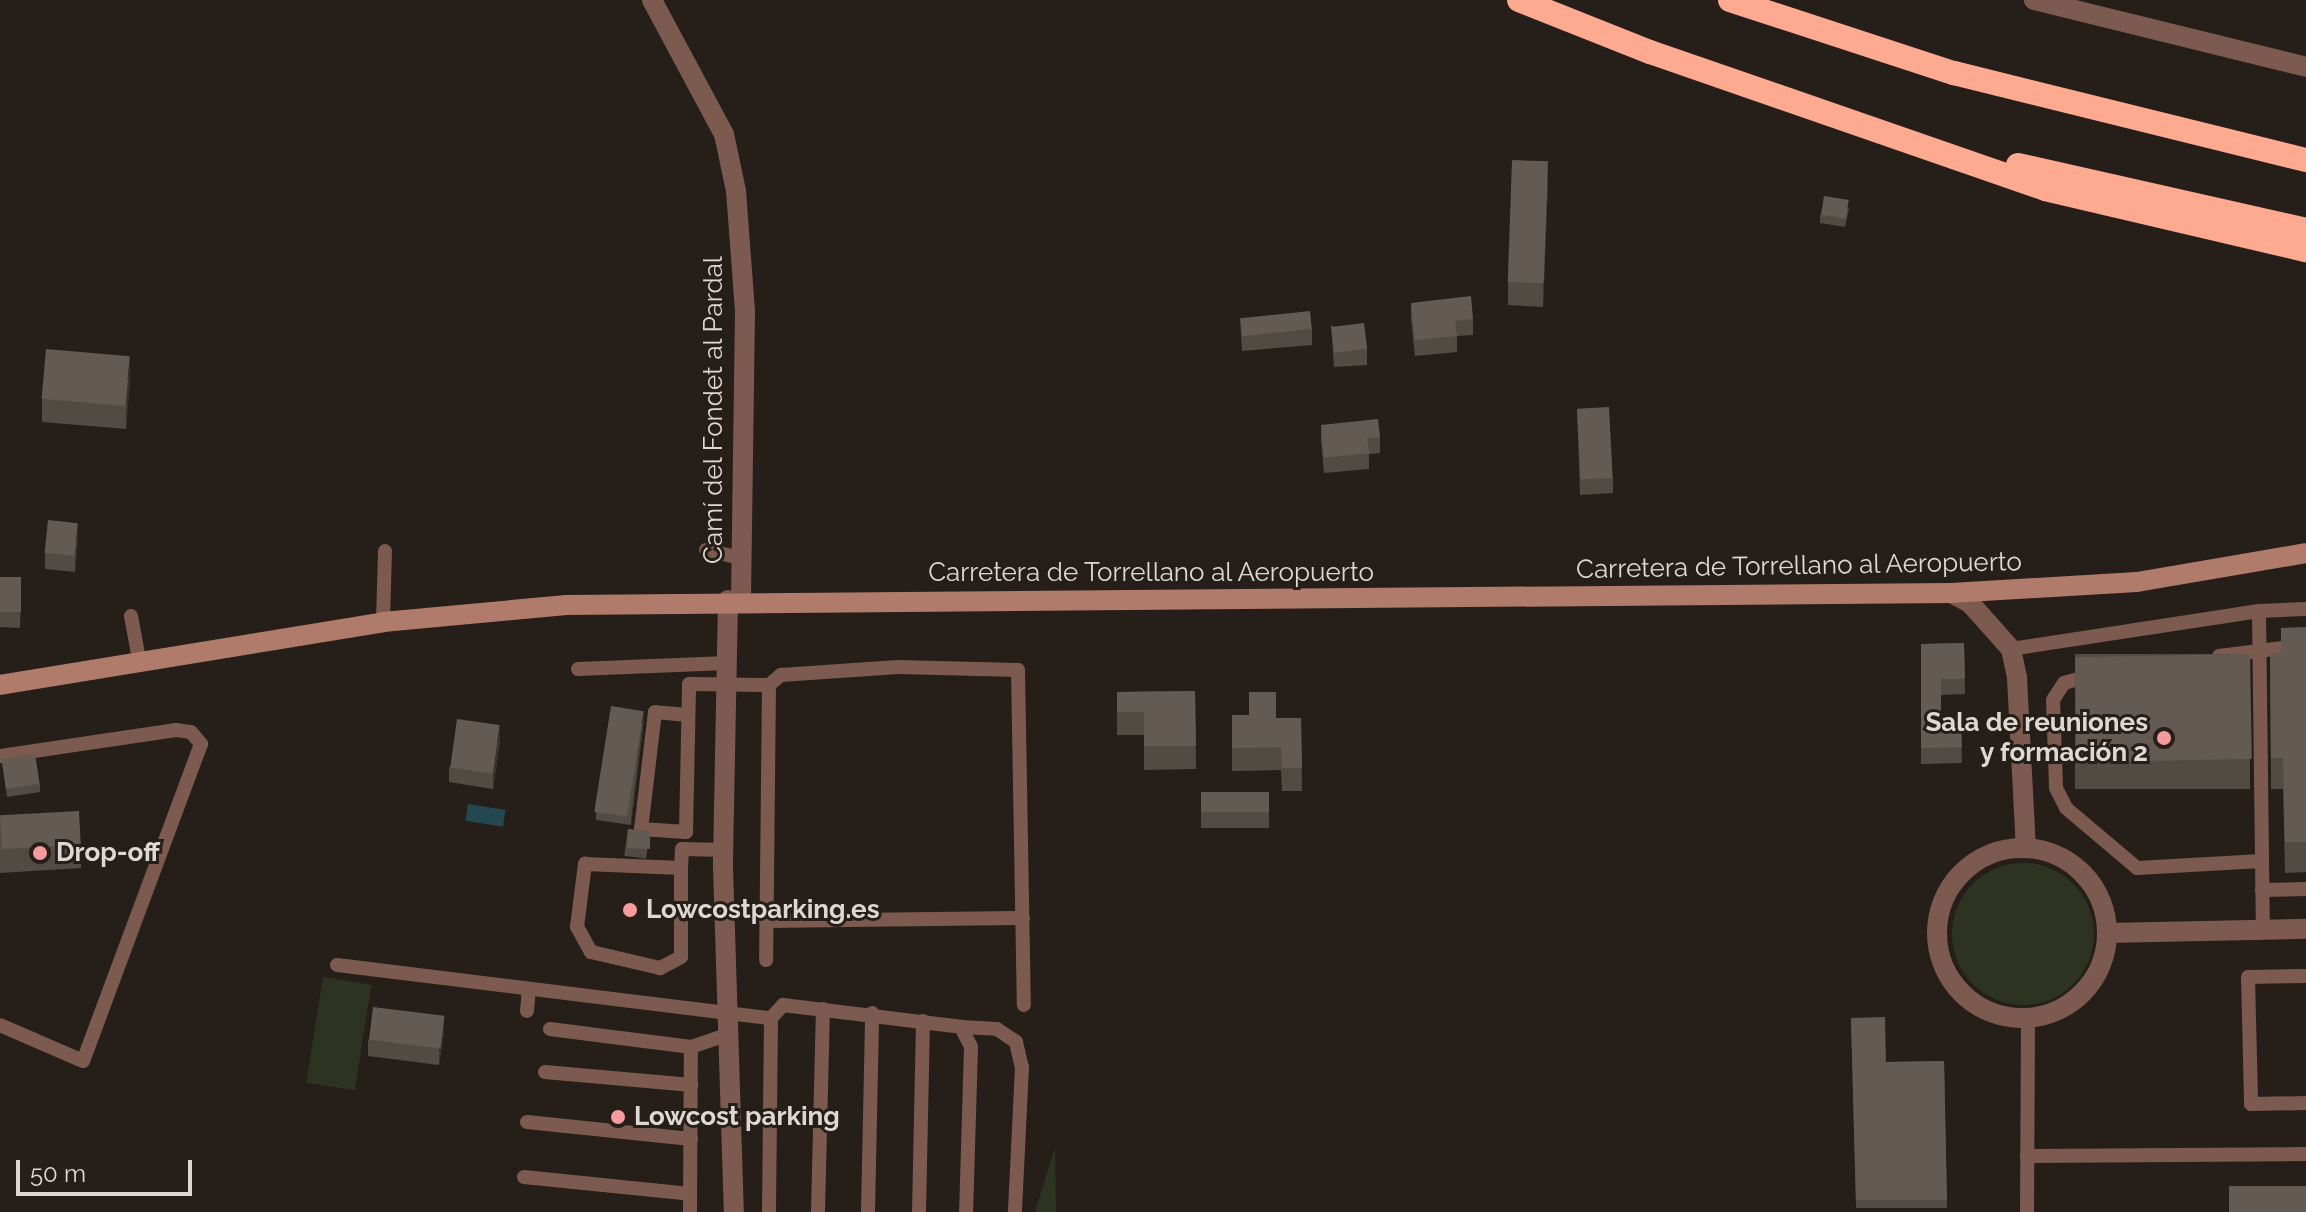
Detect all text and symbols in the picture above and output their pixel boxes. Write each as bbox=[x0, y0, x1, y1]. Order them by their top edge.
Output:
street label: Camí del Fondet al Pardal bbox=[698, 255, 730, 565]
street label: Carretera de Torrellano al Aeropuerto bbox=[1575, 546, 2023, 586]
street label: Carretera de Torrellano al Aeropuerto bbox=[927, 557, 1375, 589]
place label: Sala de reuniones y formación 2 bbox=[1925, 707, 2148, 768]
marker: Sala de reuniones y formación 2 bbox=[2155, 729, 2173, 747]
place label: Drop-off bbox=[56, 837, 160, 869]
marker: Drop-off bbox=[31, 844, 49, 862]
place label: Lowcostparking.es bbox=[646, 894, 880, 926]
marker: Lowcostparking.es bbox=[621, 901, 639, 919]
place label: Lowcost parking bbox=[634, 1101, 840, 1133]
marker: Lowcost parking bbox=[609, 1108, 627, 1126]
scale bar bbox=[20, 1144, 196, 1194]
text: 50 m bbox=[30, 1159, 86, 1188]

